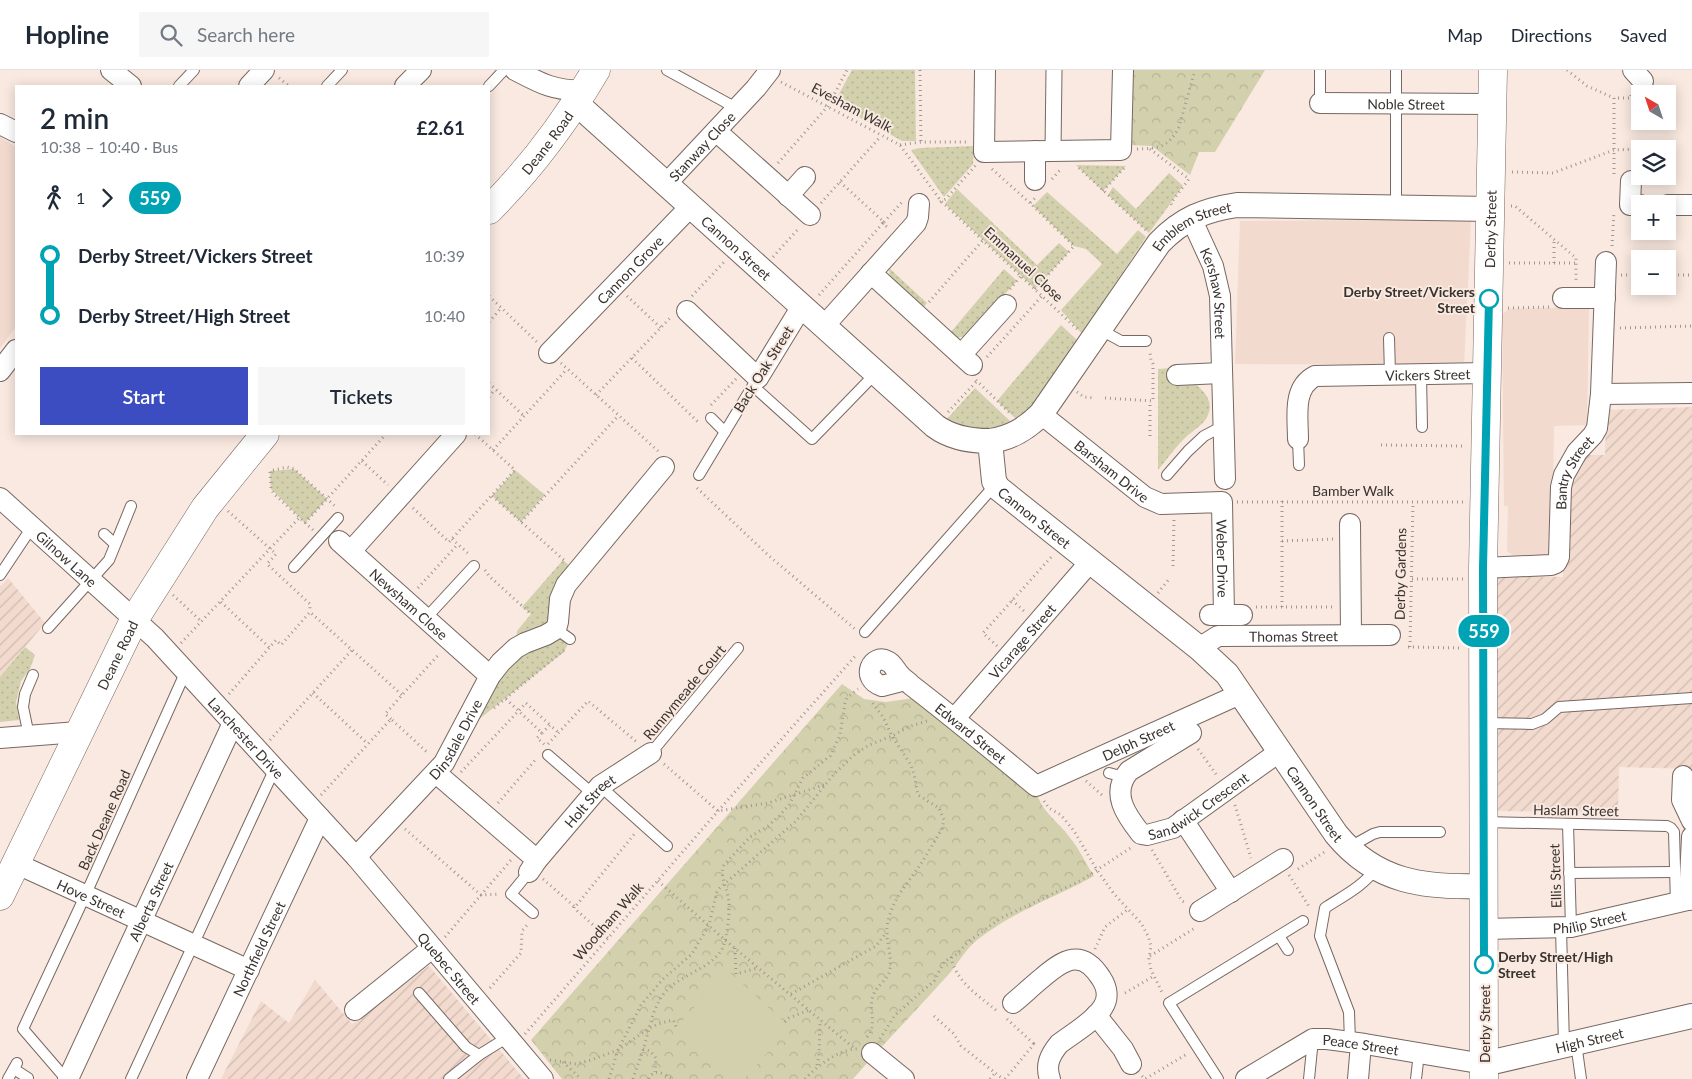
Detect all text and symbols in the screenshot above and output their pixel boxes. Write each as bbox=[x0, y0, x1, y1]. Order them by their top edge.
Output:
search box bbox=[139, 12, 489, 57]
text: Hopline bbox=[25, 20, 109, 49]
icon: search bbox=[157, 21, 185, 49]
text: Search here bbox=[197, 23, 295, 46]
text: Map bbox=[1447, 24, 1483, 46]
text: Directions bbox=[1511, 24, 1592, 46]
text: Saved bbox=[1620, 24, 1667, 46]
street label: Evesham Walk bbox=[809, 79, 896, 136]
north arrow bbox=[1631, 85, 1676, 130]
map controls bbox=[1631, 85, 1676, 295]
street label: Noble Street bbox=[1367, 95, 1445, 112]
text: 2 min bbox=[40, 101, 109, 135]
street label: Deane Road bbox=[517, 108, 576, 178]
street label: Stanway Close bbox=[665, 108, 738, 184]
text: £2.61 bbox=[416, 116, 465, 139]
text: 10:38 – 10:40 · Bus bbox=[40, 137, 178, 156]
button: layers bbox=[1631, 140, 1676, 185]
icon: walk bbox=[40, 184, 68, 212]
icon: forward bbox=[93, 184, 121, 212]
text: 559 bbox=[139, 187, 171, 209]
text: 1 bbox=[76, 188, 85, 207]
street label: Derby Street bbox=[1481, 190, 1499, 268]
button: + bbox=[1631, 195, 1676, 240]
street label: Emblem Street bbox=[1148, 198, 1232, 254]
street label: Cannon Street bbox=[698, 212, 775, 283]
street label: Emmanuel Close bbox=[981, 223, 1067, 305]
street label: Cannon Grove bbox=[593, 232, 666, 307]
text: Derby Street/Vickers Street bbox=[78, 244, 313, 267]
street label: Kershaw Street bbox=[1197, 245, 1230, 339]
text: 10:39 bbox=[424, 246, 465, 265]
button: − bbox=[1631, 250, 1676, 295]
place label: Derby Street/Vickers Street bbox=[1343, 283, 1476, 316]
marker: Derby Street/Vickers Street bbox=[1479, 289, 1499, 309]
text: Derby Street/High Street bbox=[78, 304, 290, 327]
text: 10:40 bbox=[424, 306, 465, 325]
street label: Back Oak Street bbox=[730, 323, 796, 415]
street label: Vickers Street bbox=[1385, 365, 1470, 383]
button: Start bbox=[40, 367, 248, 425]
button: Tickets bbox=[258, 367, 465, 425]
street label: Bantry Street bbox=[1552, 432, 1597, 510]
street label: Barsham Drive bbox=[1072, 436, 1153, 506]
street label: Bamber Walk bbox=[1312, 482, 1395, 499]
street label: Cannon Street bbox=[995, 483, 1074, 551]
street label: Weber Drive bbox=[1214, 519, 1232, 598]
street label: Gilnow Lane bbox=[33, 526, 101, 590]
street label: Derby Gardens bbox=[1391, 528, 1409, 620]
street label: Newsham Close bbox=[367, 564, 452, 643]
street label: Vicarage Street bbox=[985, 600, 1059, 682]
line badge: 559 bbox=[1455, 615, 1513, 647]
street label: Deane Road bbox=[93, 618, 141, 692]
text: 559 bbox=[1468, 620, 1500, 642]
street label: Thomas Street bbox=[1249, 627, 1338, 644]
street label: Runnymeade Court bbox=[639, 641, 729, 743]
street label: Lanchester Drive bbox=[205, 693, 288, 782]
street label: Dinsdale Drive bbox=[425, 696, 485, 783]
street label: Edward Street bbox=[932, 699, 1010, 767]
street label: Delph Street bbox=[1099, 716, 1177, 764]
street label: Cannon Street bbox=[1283, 762, 1347, 845]
street label: Back Deane Road bbox=[74, 767, 134, 873]
street label: Sandwick Crescent bbox=[1146, 768, 1252, 843]
street label: Holt Street bbox=[560, 770, 618, 831]
street label: Haslam Street bbox=[1533, 801, 1619, 819]
street label: Ellis Street bbox=[1545, 843, 1565, 909]
street label: Alberta Street bbox=[125, 859, 176, 944]
street label: Hove Street bbox=[55, 875, 128, 921]
street label: Woodham Walk bbox=[569, 878, 647, 964]
street label: Northfield Street bbox=[229, 898, 288, 999]
street label: Philip Street bbox=[1552, 906, 1628, 936]
street label: Quebec Street bbox=[414, 928, 484, 1007]
place label: Derby Street/High Street bbox=[1498, 948, 1613, 981]
marker: Derby Street/High Street bbox=[1474, 954, 1494, 974]
street label: Derby Street bbox=[1476, 985, 1493, 1063]
street label: High Street bbox=[1553, 1024, 1625, 1056]
street label: Peace Street bbox=[1323, 1031, 1400, 1058]

